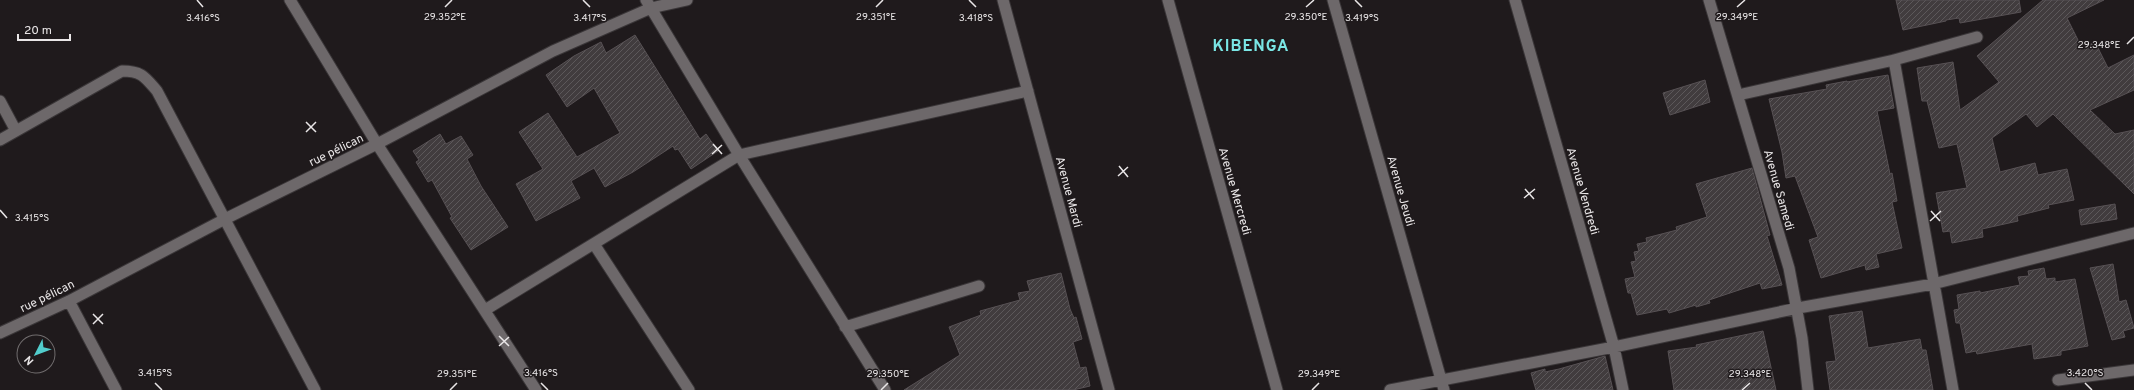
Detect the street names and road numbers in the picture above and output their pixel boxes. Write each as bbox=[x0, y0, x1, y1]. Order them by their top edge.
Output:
street label: rue pélican bbox=[306, 131, 367, 171]
street label: Avenue Mercredi bbox=[1214, 146, 1254, 237]
street label: Avenue Vendredi bbox=[1562, 146, 1602, 237]
street label: Avenue Samedi bbox=[1759, 148, 1797, 233]
street label: Avenue Jeudi bbox=[1382, 154, 1418, 228]
street label: Avenue Mardi bbox=[1051, 155, 1085, 230]
street label: rue pélican bbox=[17, 277, 78, 317]

